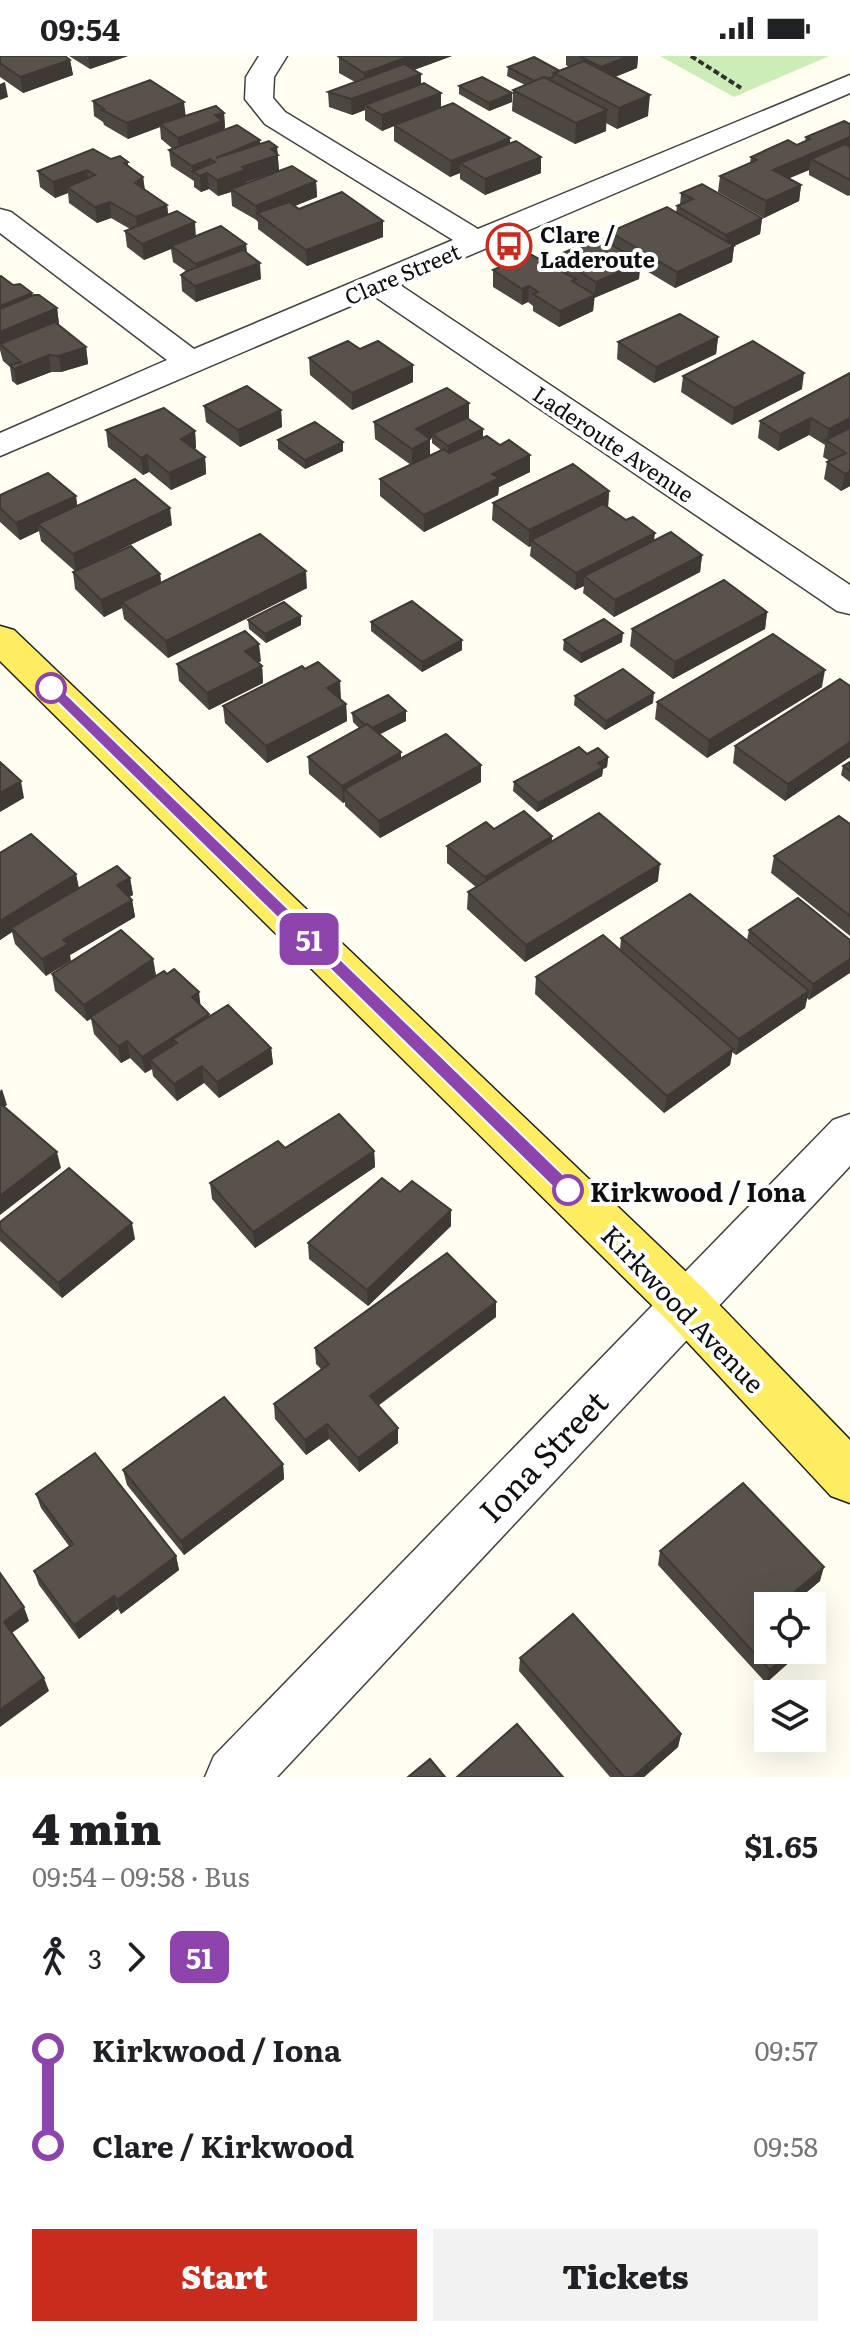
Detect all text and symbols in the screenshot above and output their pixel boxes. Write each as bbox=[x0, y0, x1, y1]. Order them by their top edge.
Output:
text: 09:54 bbox=[40, 6, 120, 50]
place label: Clare / Laderoute bbox=[540, 217, 655, 275]
bus stop icon: Clare / Laderoute bbox=[485, 222, 533, 270]
street label: Clare Street bbox=[339, 234, 465, 312]
street label: Laderoute Avenue bbox=[527, 377, 701, 509]
unlabelled marker bbox=[36, 673, 66, 703]
line badge: 51 bbox=[273, 913, 345, 965]
text: 51 bbox=[296, 918, 322, 960]
place label: Kirkwood / Iona bbox=[590, 1171, 806, 1210]
marker: Kirkwood / Iona bbox=[553, 1175, 583, 1205]
street label: Kirkwood Avenue bbox=[593, 1215, 775, 1401]
street label: Iona Street bbox=[467, 1378, 618, 1532]
map controls bbox=[754, 1592, 826, 1752]
button: locate bbox=[754, 1592, 826, 1664]
button: layers bbox=[754, 1680, 826, 1752]
text: 4 min bbox=[32, 1793, 162, 1859]
text: $1.65 bbox=[744, 1823, 818, 1867]
text: 09:54 – 09:58 · Bus bbox=[32, 1856, 250, 1895]
icon: walk bbox=[32, 1935, 76, 1979]
icon: forward bbox=[114, 1935, 158, 1979]
text: 51 bbox=[186, 1936, 213, 1978]
text: 3 bbox=[88, 1938, 102, 1977]
text: Kirkwood / Iona bbox=[92, 2027, 341, 2071]
text: 09:57 bbox=[754, 2030, 818, 2069]
text: Clare / Kirkwood bbox=[92, 2123, 354, 2167]
text: 09:58 bbox=[753, 2126, 818, 2165]
button: Start bbox=[32, 2229, 417, 2321]
button: Tickets bbox=[433, 2229, 818, 2321]

